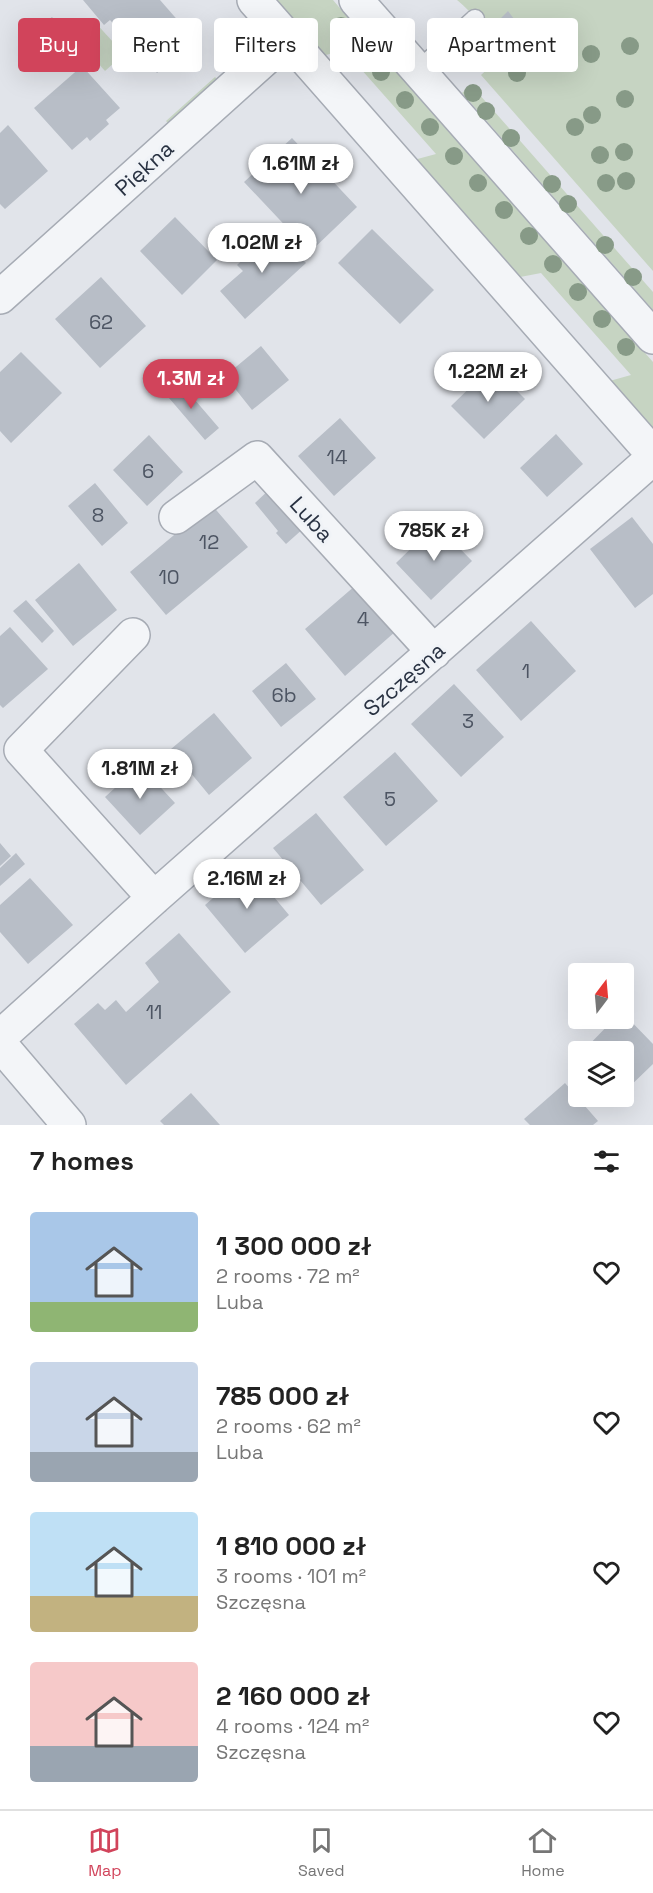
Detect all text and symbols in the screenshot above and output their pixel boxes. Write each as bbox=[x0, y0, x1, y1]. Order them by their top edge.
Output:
chip: Buy bbox=[18, 18, 100, 72]
chip: Rent bbox=[112, 18, 202, 72]
chip: Filters bbox=[214, 18, 318, 72]
chip: New bbox=[330, 18, 415, 72]
chip: Apartment bbox=[427, 18, 578, 72]
street label: Piękna bbox=[109, 134, 179, 202]
pin: 1.61M zł bbox=[239, 144, 363, 195]
text: 1.61M zł bbox=[262, 150, 340, 176]
pin: 1.02M zł bbox=[200, 223, 324, 274]
text: 1.02M zł bbox=[222, 229, 302, 255]
house number: 62 bbox=[89, 309, 113, 335]
pin: 1.22M zł bbox=[426, 352, 550, 403]
text: 1.22M zł bbox=[448, 358, 528, 384]
pin: 1.3M zł bbox=[136, 359, 246, 410]
text: 1.3M zł bbox=[157, 365, 225, 391]
house number: 14 bbox=[327, 444, 347, 470]
house number: 6 bbox=[142, 458, 154, 484]
street label: Luba bbox=[284, 490, 340, 548]
house number: 8 bbox=[92, 502, 104, 528]
pin: 785K zł bbox=[379, 511, 489, 562]
text: 785K zł bbox=[398, 517, 470, 543]
house number: 12 bbox=[199, 529, 219, 555]
house number: 10 bbox=[158, 564, 180, 590]
house number: 4 bbox=[357, 606, 369, 632]
street label: Szczęsna bbox=[357, 636, 451, 722]
house number: 1 bbox=[522, 658, 530, 684]
house number: 6b bbox=[271, 682, 297, 708]
house number: 3 bbox=[462, 708, 474, 734]
pin: 1.81M zł bbox=[78, 749, 202, 800]
text: 1.81M zł bbox=[101, 755, 179, 781]
house number: 5 bbox=[384, 786, 396, 812]
pin: 2.16M zł bbox=[185, 859, 309, 910]
text: 2.16M zł bbox=[207, 865, 287, 891]
north arrow bbox=[568, 963, 634, 1029]
map controls bbox=[568, 963, 634, 1107]
house number: 11 bbox=[146, 999, 162, 1025]
button: layers bbox=[568, 1041, 634, 1107]
text: 7 homes bbox=[30, 1144, 134, 1178]
icon: filters bbox=[590, 1145, 623, 1178]
text: 1 300 000 zł bbox=[216, 1229, 372, 1263]
icon: home bbox=[78, 1236, 150, 1308]
icon: heart bbox=[590, 1256, 623, 1289]
text: 2 rooms · 72 m² bbox=[216, 1263, 360, 1289]
text: Luba bbox=[216, 1289, 263, 1315]
text: 785 000 zł bbox=[216, 1379, 349, 1413]
icon: home bbox=[78, 1386, 150, 1458]
icon: heart bbox=[590, 1406, 623, 1439]
text: 2 rooms · 62 m² bbox=[216, 1413, 361, 1439]
text: Luba bbox=[216, 1439, 263, 1465]
text: 1 810 000 zł bbox=[216, 1529, 366, 1563]
icon: home bbox=[78, 1536, 150, 1608]
icon: heart bbox=[590, 1556, 623, 1589]
text: 3 rooms · 101 m² bbox=[216, 1563, 366, 1589]
text: Szczęsna bbox=[216, 1589, 306, 1615]
text: 2 160 000 zł bbox=[216, 1679, 371, 1713]
icon: home bbox=[78, 1686, 150, 1758]
icon: heart bbox=[590, 1706, 623, 1739]
text: 4 rooms · 124 m² bbox=[216, 1713, 369, 1739]
text: Szczęsna bbox=[216, 1739, 306, 1765]
tab: Map bbox=[88, 1824, 122, 1881]
tab: Saved bbox=[298, 1824, 345, 1881]
tab: Home bbox=[521, 1824, 565, 1881]

